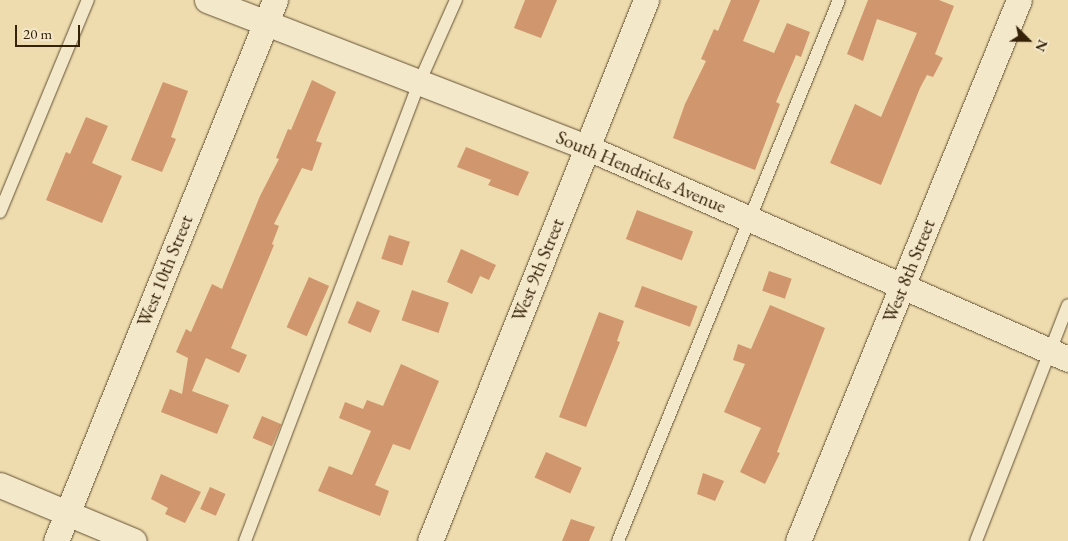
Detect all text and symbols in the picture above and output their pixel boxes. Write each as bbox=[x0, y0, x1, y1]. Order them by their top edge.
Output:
scale bar bbox=[18, 15, 82, 47]
north arrow bbox=[1003, 15, 1053, 65]
text: 20 m bbox=[23, 24, 52, 43]
text: N bbox=[1031, 37, 1052, 55]
street label: South Hendricks Avenue bbox=[553, 126, 729, 218]
street label: West 10th Street bbox=[132, 212, 198, 330]
street label: West 9th Street bbox=[507, 215, 569, 325]
street label: West 8th Street bbox=[878, 216, 940, 326]

